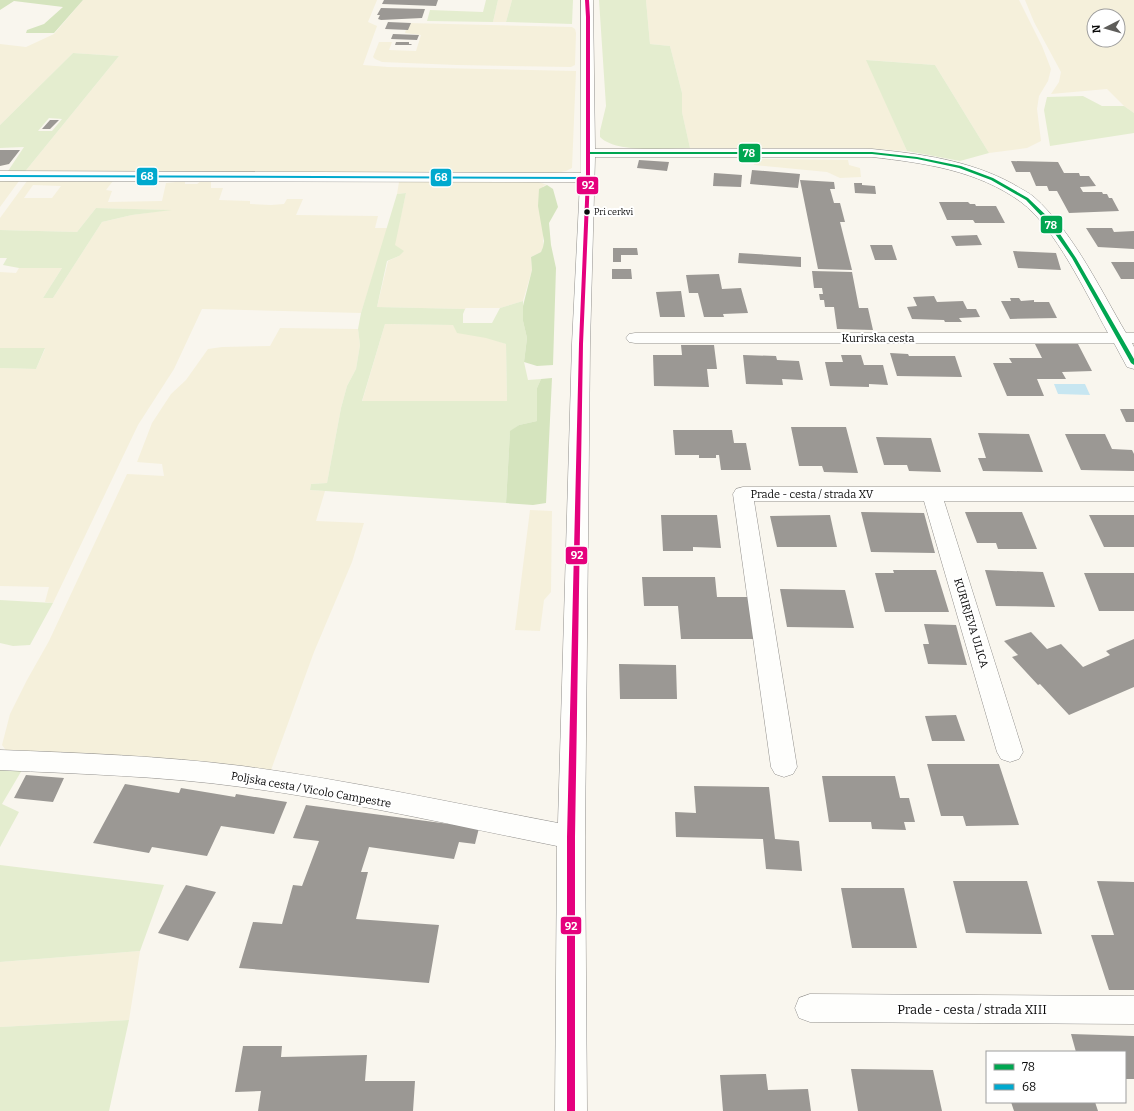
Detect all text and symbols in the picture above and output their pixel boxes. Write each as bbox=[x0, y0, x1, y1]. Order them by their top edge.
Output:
north arrow bbox=[1086, 8, 1126, 48]
text: N bbox=[1090, 24, 1103, 34]
line badge: 78 bbox=[738, 143, 761, 163]
text: 78 bbox=[743, 147, 756, 160]
line badge: 68 bbox=[136, 167, 158, 186]
line badge: 68 bbox=[430, 168, 452, 187]
text: 68 bbox=[140, 170, 154, 183]
text: 68 bbox=[434, 171, 448, 184]
line badge: 92 bbox=[576, 176, 599, 195]
text: 92 bbox=[582, 179, 594, 192]
marker: Pri cerkvi bbox=[582, 207, 592, 217]
place label: Pri cerkvi bbox=[594, 207, 633, 217]
line badge: 78 bbox=[1040, 215, 1063, 234]
text: 78 bbox=[1045, 219, 1058, 232]
street label: Kurirska cesta bbox=[842, 332, 915, 345]
street label: Prade - cesta / strada XV bbox=[751, 488, 874, 501]
line badge: 92 bbox=[565, 546, 588, 565]
text: 92 bbox=[571, 549, 583, 562]
street label: KURIRJEVA ULICA bbox=[951, 577, 991, 670]
street label: Poljska cesta / Vicolo Campestre bbox=[230, 769, 392, 811]
line badge: 92 bbox=[560, 916, 582, 935]
text: 92 bbox=[565, 920, 577, 933]
street label: Prade - cesta / strada XIII bbox=[897, 1002, 1047, 1017]
legend bbox=[986, 1051, 1126, 1103]
text: 78 bbox=[1022, 1060, 1035, 1074]
text: 68 bbox=[1022, 1080, 1036, 1094]

